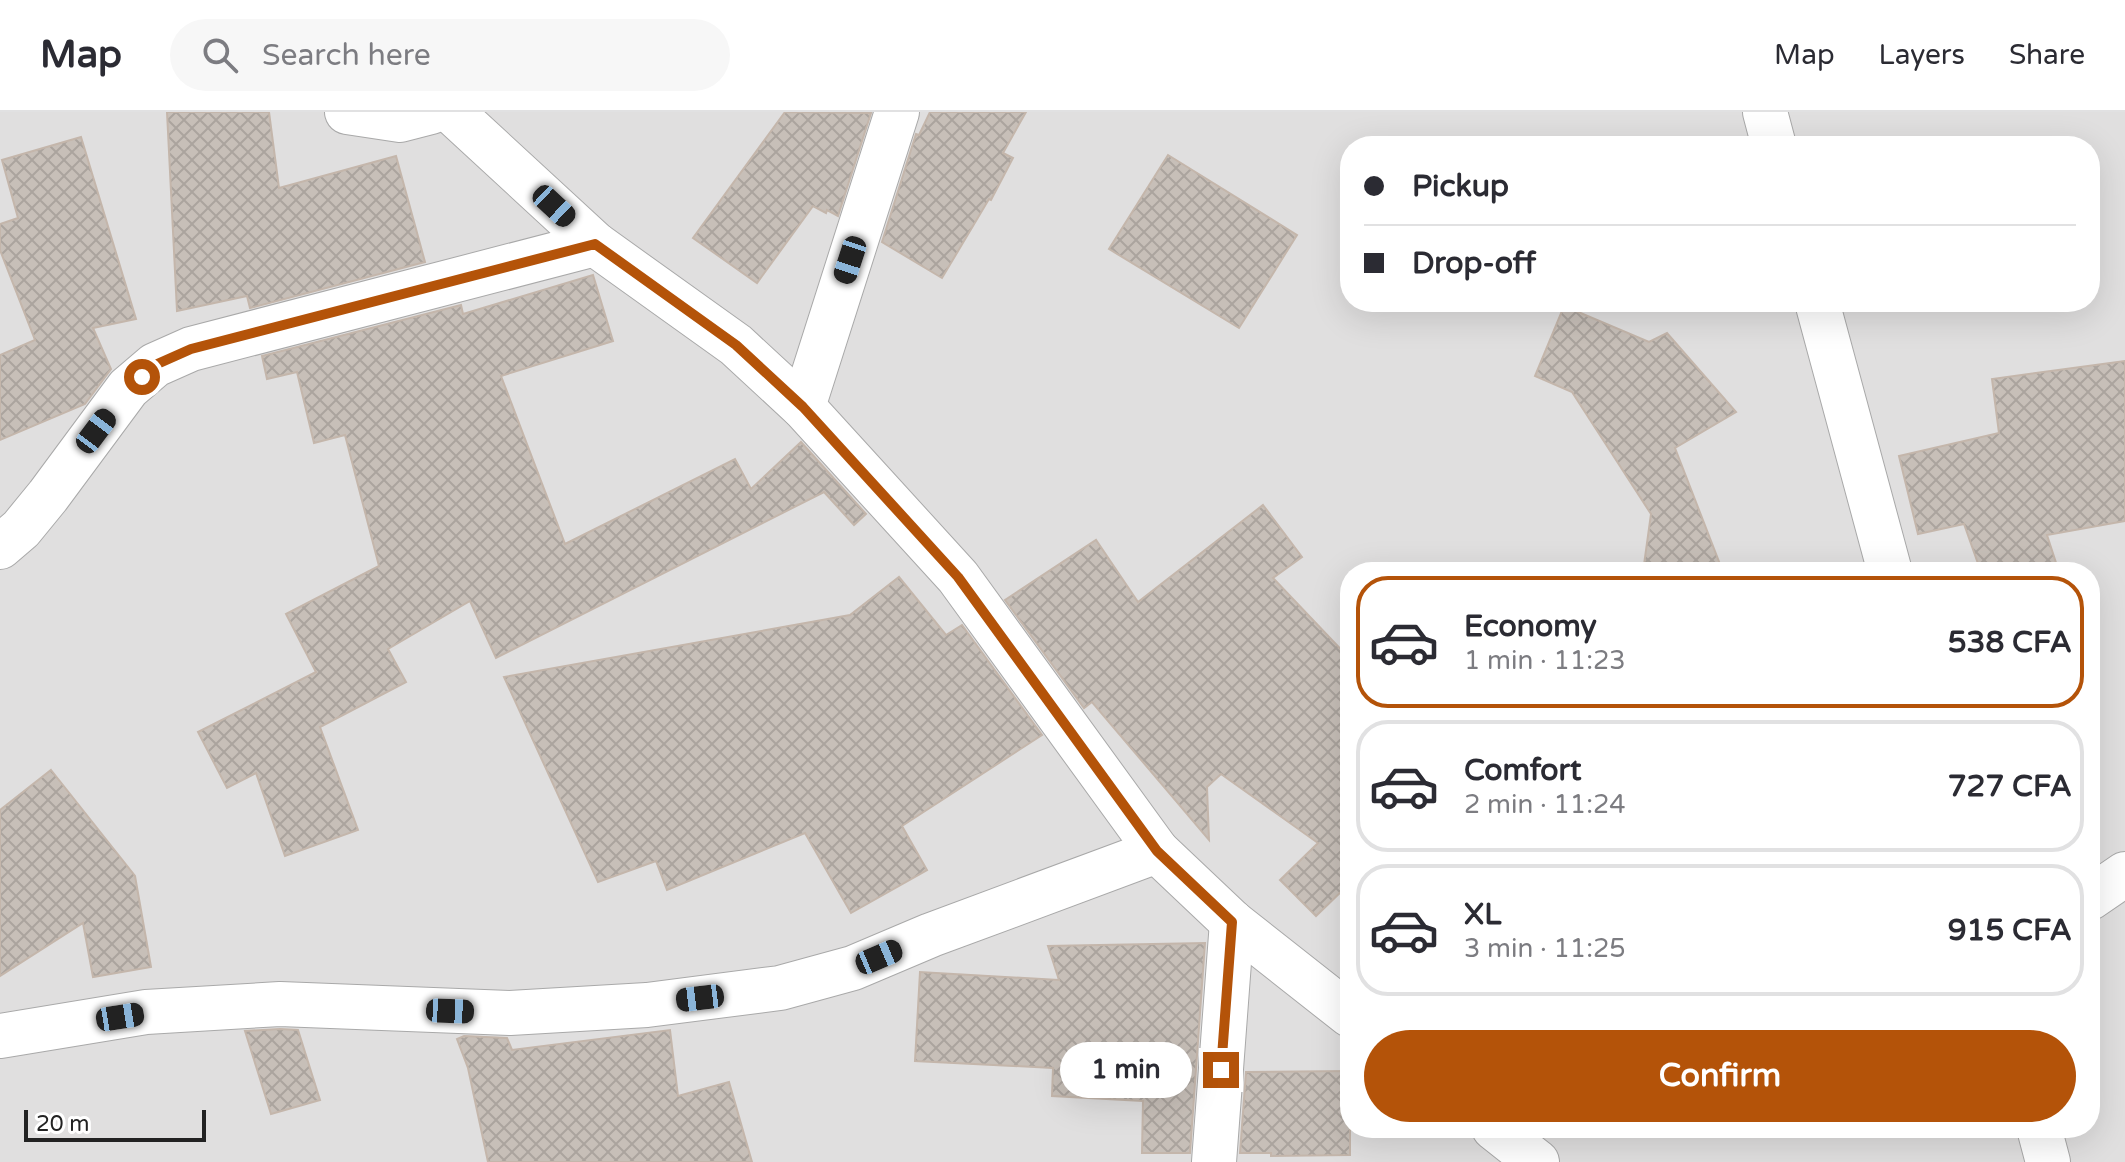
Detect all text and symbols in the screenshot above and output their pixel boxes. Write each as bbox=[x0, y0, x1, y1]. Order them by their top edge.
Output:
search box bbox=[170, 19, 730, 91]
text: Map bbox=[40, 32, 122, 78]
icon: search bbox=[198, 33, 242, 77]
text: Search here bbox=[262, 37, 431, 74]
text: Map bbox=[1774, 38, 1835, 72]
text: Layers bbox=[1879, 38, 1965, 72]
text: Share bbox=[2009, 38, 2085, 72]
text: Pickup bbox=[1412, 168, 1509, 205]
car bbox=[528, 181, 580, 231]
car bbox=[831, 233, 869, 287]
text: Drop-off bbox=[1412, 245, 1536, 282]
route start bbox=[124, 359, 160, 395]
car bbox=[72, 405, 120, 457]
icon: car bbox=[1368, 606, 1440, 678]
text: Economy bbox=[1464, 608, 1597, 645]
text: 538 CFA bbox=[1948, 624, 2072, 661]
text: 1 min · 11:23 bbox=[1464, 645, 1626, 676]
icon: car bbox=[1368, 750, 1440, 822]
text: Comfort bbox=[1464, 752, 1582, 789]
text: 727 CFA bbox=[1948, 768, 2072, 805]
text: 2 min · 11:24 bbox=[1464, 789, 1626, 820]
icon: car bbox=[1368, 894, 1440, 966]
text: XL bbox=[1464, 896, 1501, 933]
text: 915 CFA bbox=[1948, 912, 2072, 949]
text: 3 min · 11:25 bbox=[1464, 933, 1626, 964]
car bbox=[852, 937, 906, 977]
car bbox=[675, 983, 725, 1013]
car bbox=[426, 998, 474, 1024]
car bbox=[94, 1001, 146, 1033]
button: Confirm bbox=[1364, 1030, 2076, 1122]
callout: 1 min bbox=[1061, 1042, 1193, 1098]
route end bbox=[1203, 1052, 1239, 1088]
text: 1 min bbox=[1091, 1054, 1161, 1085]
scale bar bbox=[24, 1106, 206, 1142]
text: 20 m bbox=[36, 1111, 90, 1137]

